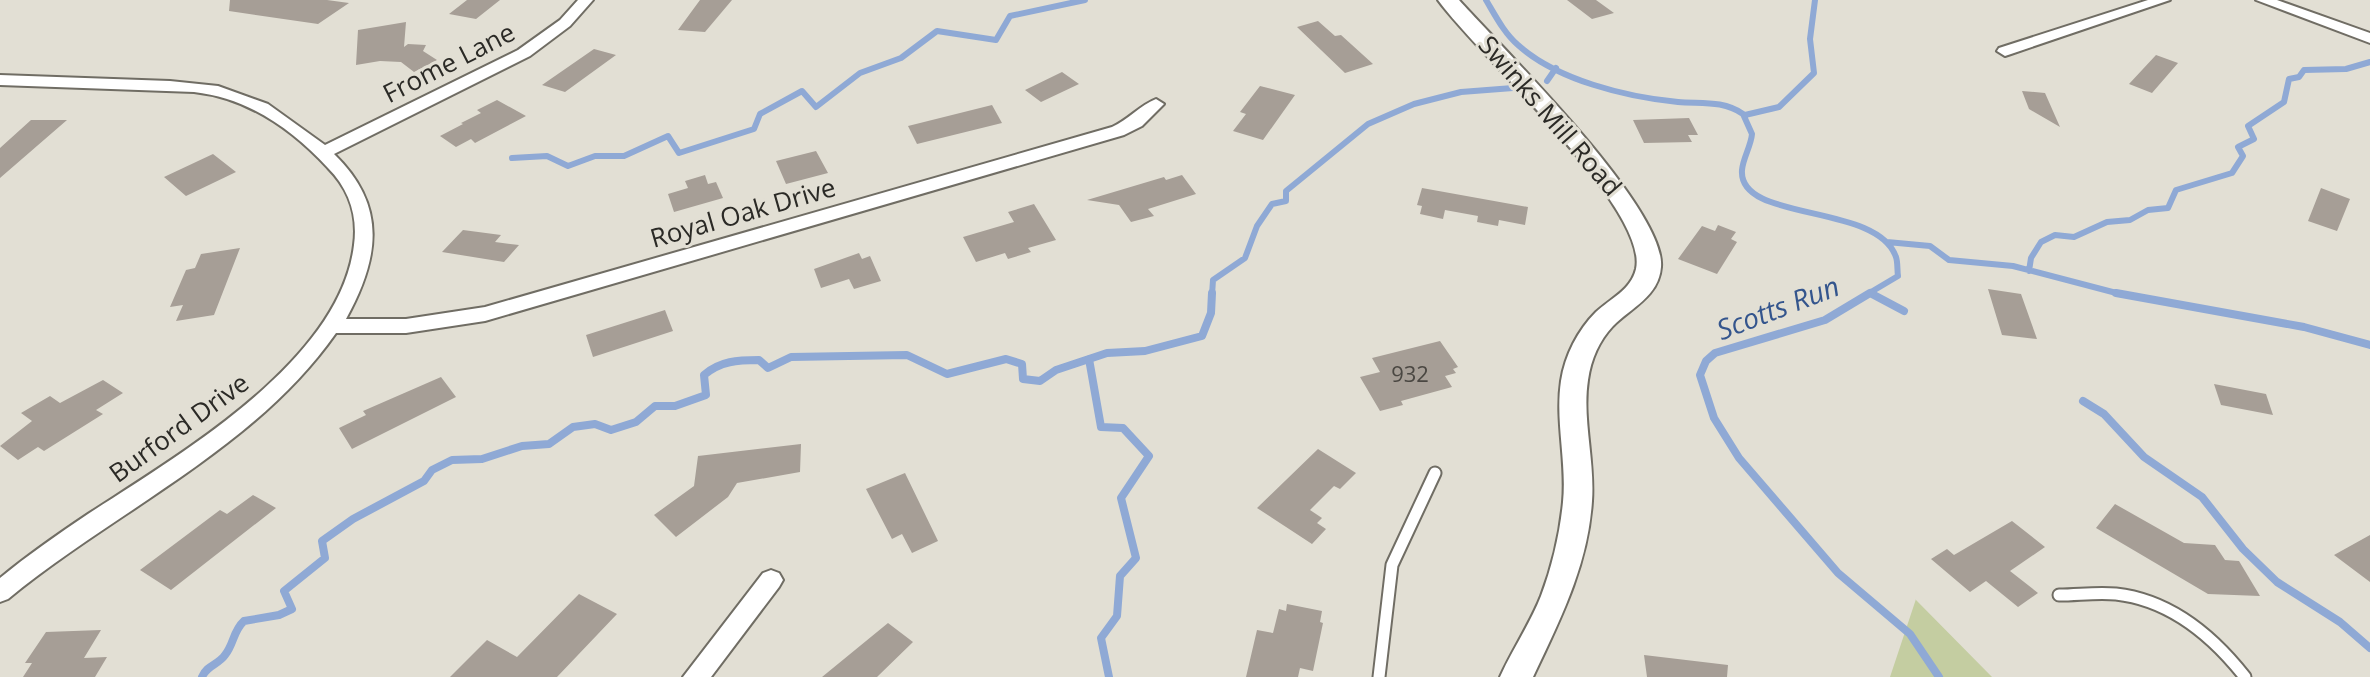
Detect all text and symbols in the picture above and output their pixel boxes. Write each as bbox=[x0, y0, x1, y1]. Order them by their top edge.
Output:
street label: Frome Lane bbox=[376, 13, 521, 111]
street label: Swinks Mill Road bbox=[1471, 27, 1630, 203]
street label: Royal Oak Drive bbox=[646, 168, 840, 256]
water label: Scotts Run bbox=[1711, 266, 1844, 348]
house number: 932 bbox=[1391, 358, 1429, 388]
street label: Burford Drive bbox=[101, 364, 256, 490]

